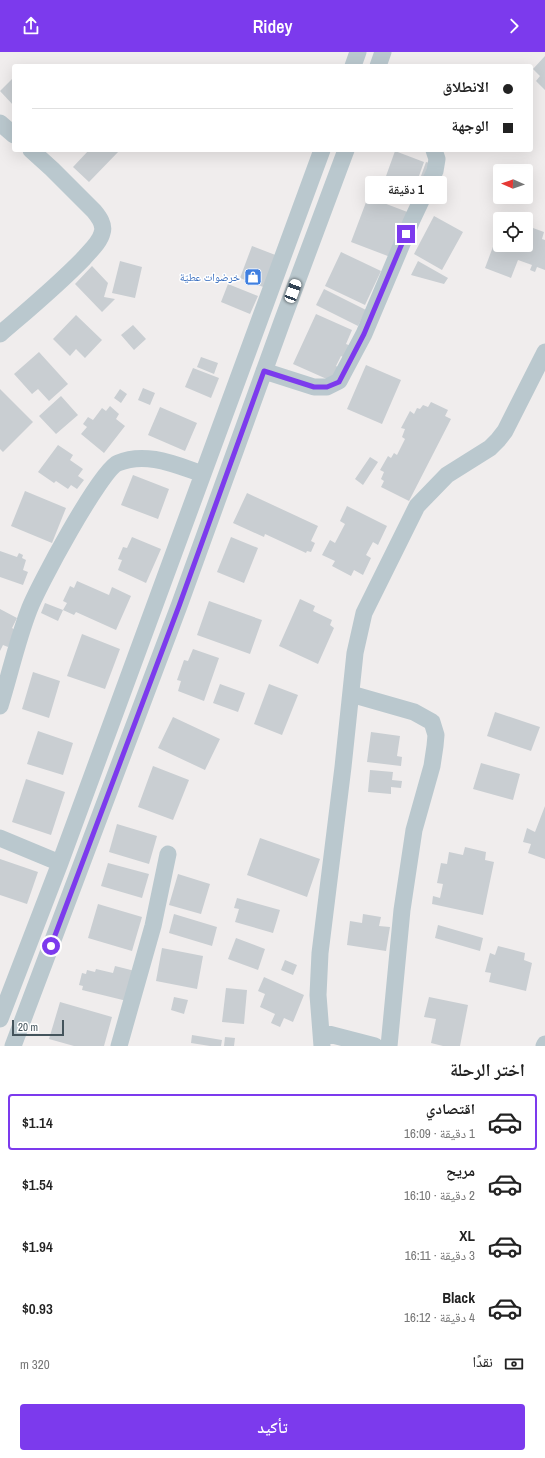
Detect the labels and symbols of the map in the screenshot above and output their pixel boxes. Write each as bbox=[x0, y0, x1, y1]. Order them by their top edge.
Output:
north arrow bbox=[493, 164, 533, 204]
callout: 1 دقيقة bbox=[365, 176, 447, 204]
route end bbox=[397, 225, 415, 243]
shop icon: خرضوات عطيّة bbox=[243, 267, 263, 287]
place label: خرضوات عطيّة bbox=[180, 270, 240, 284]
car bbox=[283, 278, 303, 304]
route start bbox=[42, 937, 60, 955]
scale bar bbox=[12, 1018, 64, 1037]

